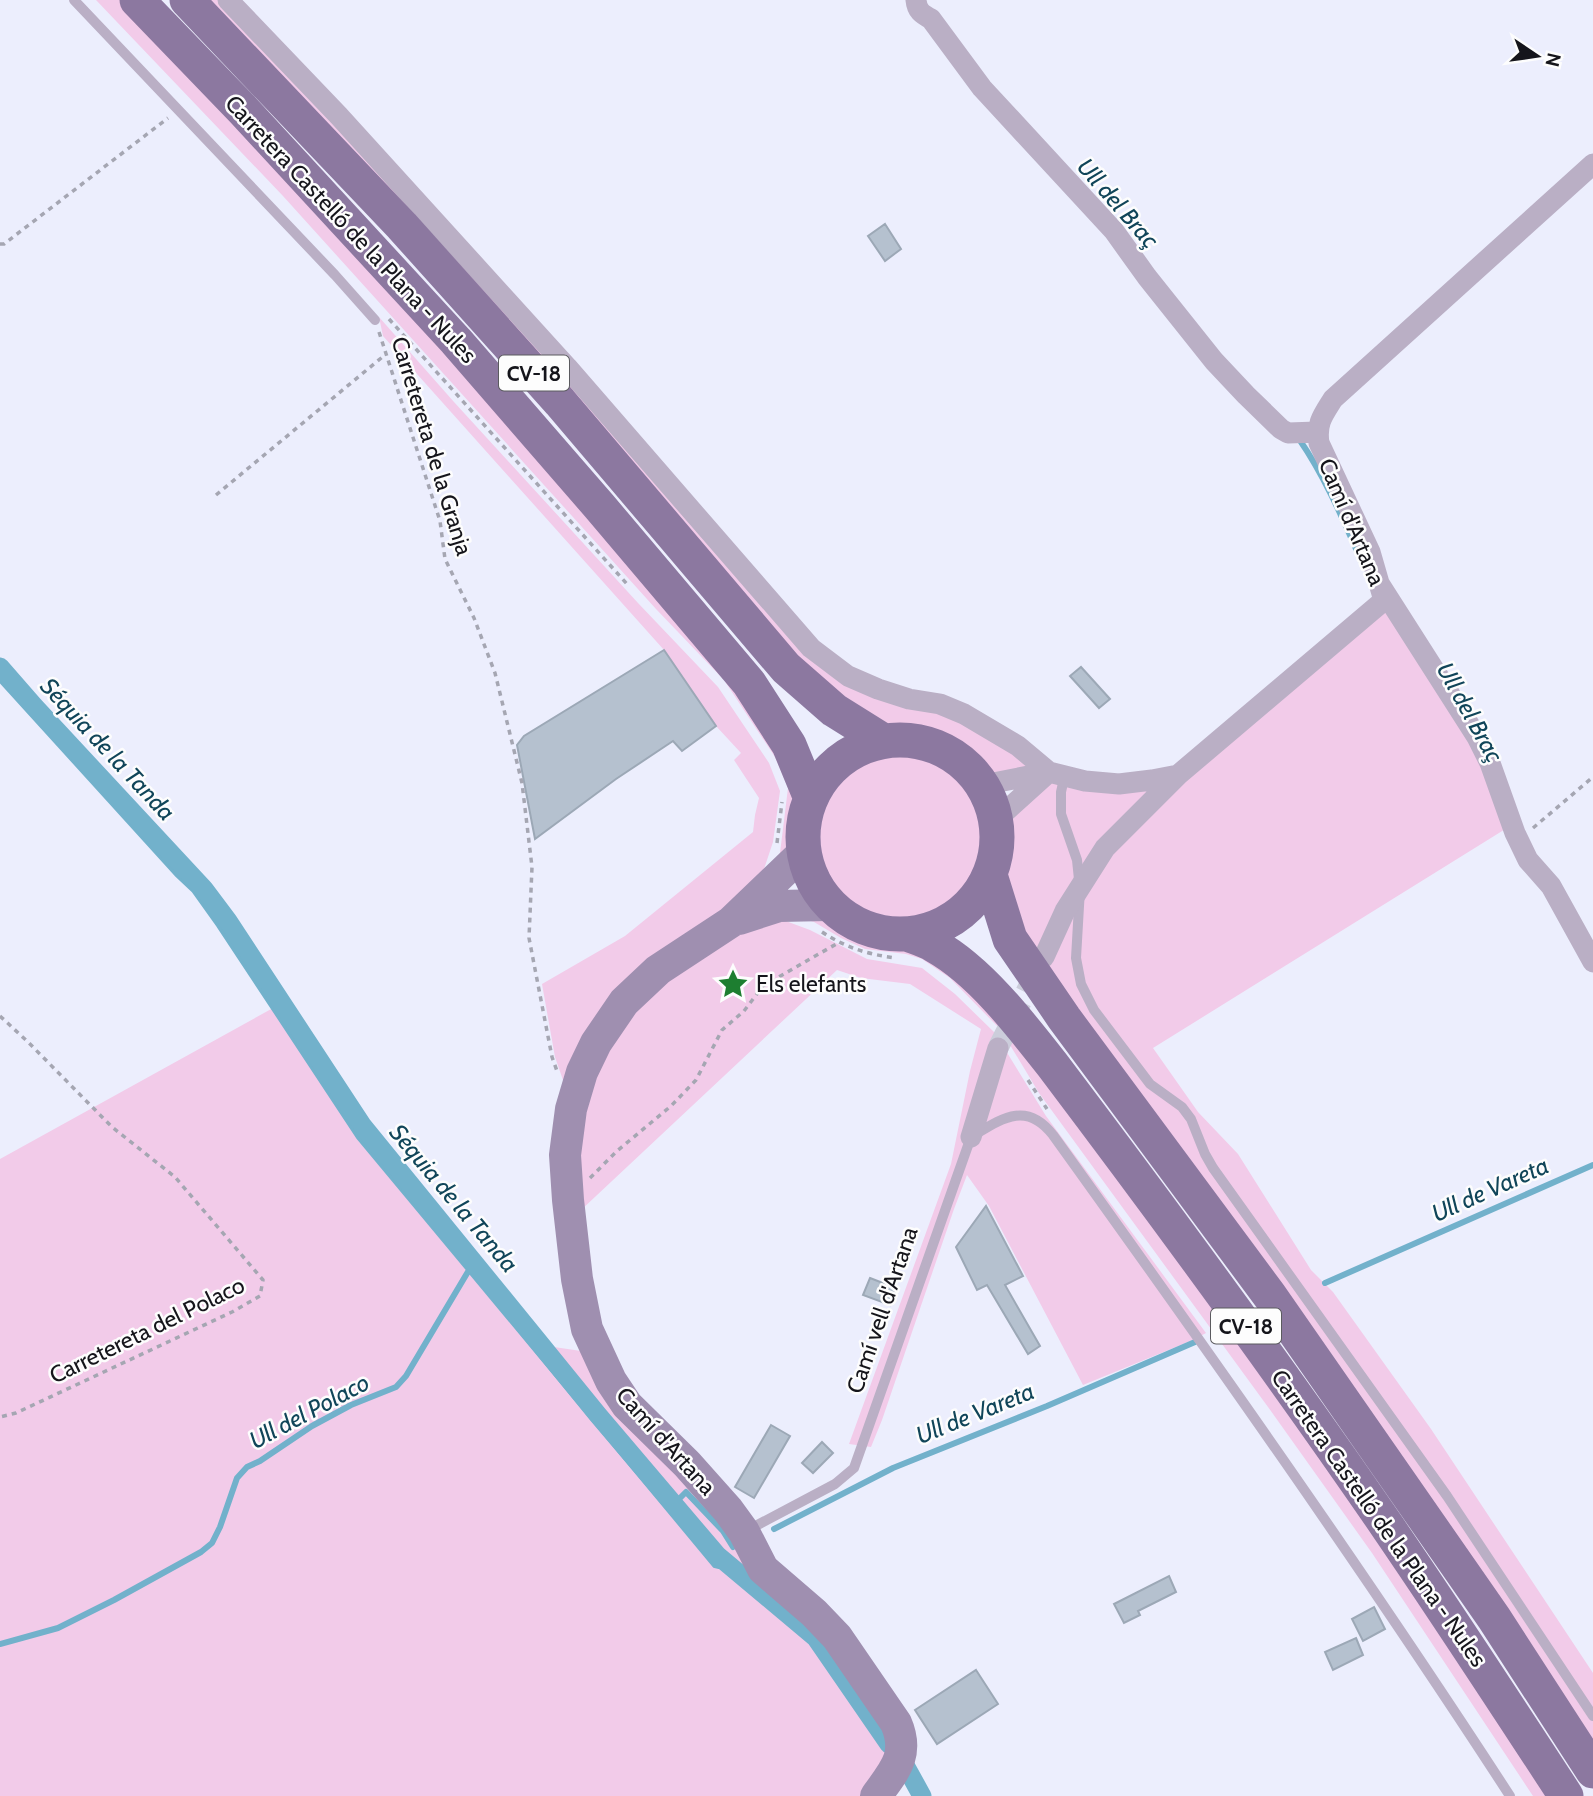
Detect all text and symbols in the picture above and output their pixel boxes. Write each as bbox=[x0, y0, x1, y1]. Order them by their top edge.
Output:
north arrow bbox=[1502, 21, 1572, 91]
text: N bbox=[1540, 51, 1566, 69]
street label: Carretera Castelló de la Plana - Nules bbox=[219, 89, 483, 369]
water label: Ull del Braç bbox=[1071, 152, 1165, 255]
street label: Carretereta de la Granja bbox=[385, 333, 479, 559]
road number: CV-18 bbox=[499, 356, 569, 390]
street label: Camí d'Artana bbox=[1313, 454, 1391, 590]
water label: Ull del Braç bbox=[1431, 657, 1510, 768]
water label: Séquia de la Tanda bbox=[34, 672, 182, 826]
place icon: Els elefants bbox=[716, 967, 750, 1001]
place label: Els elefants bbox=[756, 970, 866, 998]
water label: Séquia de la Tanda bbox=[384, 1118, 524, 1278]
water label: Ull de Vareta bbox=[1427, 1150, 1553, 1228]
street label: Camí vell d'Artana bbox=[840, 1223, 924, 1397]
street label: Carretereta del Polaco bbox=[45, 1271, 249, 1389]
road number: CV-18 bbox=[1211, 1308, 1281, 1344]
street label: Carretera Castelló de la Plana - Nules bbox=[1265, 1364, 1493, 1672]
water label: Ull del Polaco bbox=[244, 1367, 374, 1455]
water label: Ull de Vareta bbox=[912, 1376, 1038, 1450]
street label: Camí d'Artana bbox=[610, 1381, 722, 1501]

